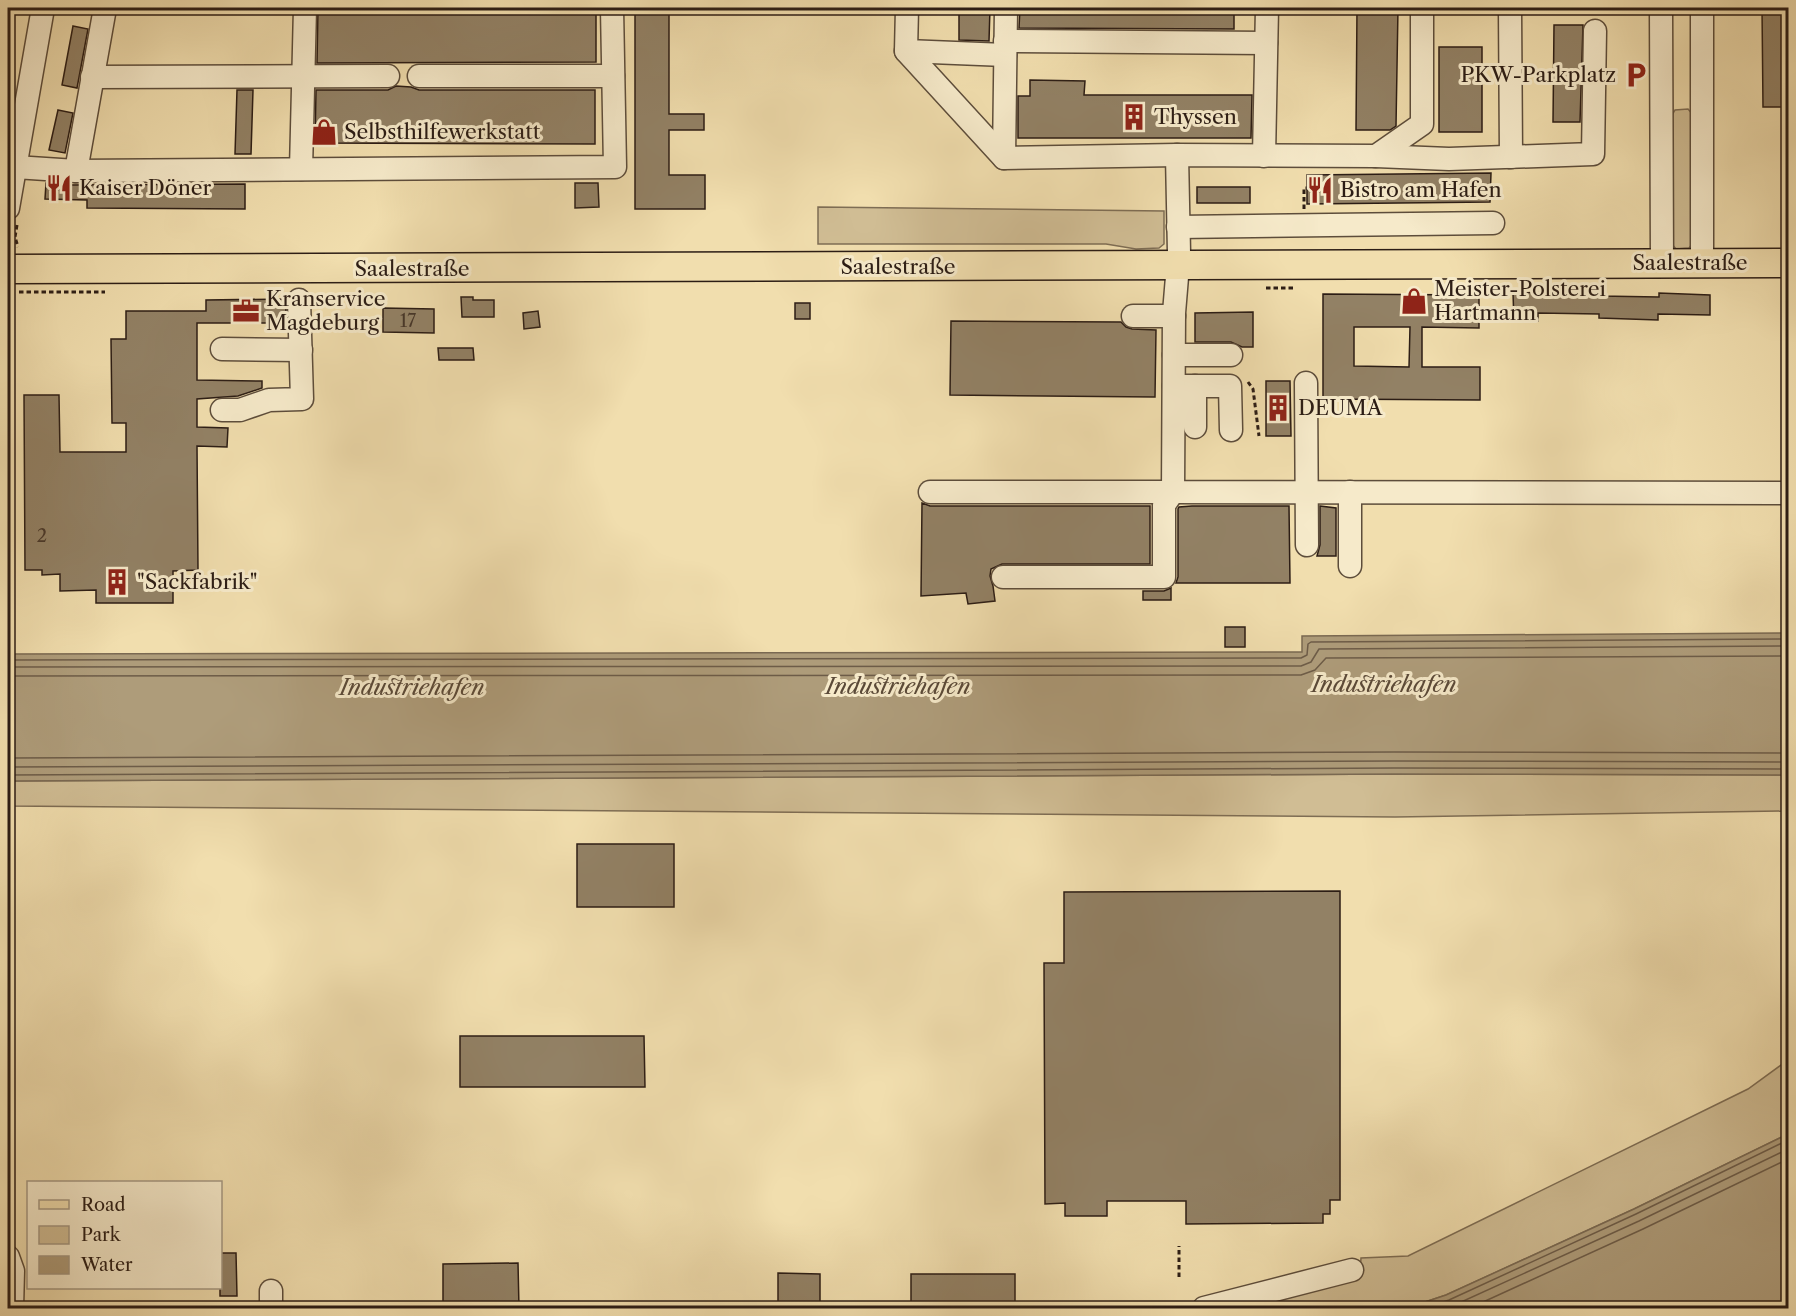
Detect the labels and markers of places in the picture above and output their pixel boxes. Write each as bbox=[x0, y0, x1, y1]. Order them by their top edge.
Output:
parking icon: PKW-Parkplatz bbox=[1621, 60, 1651, 90]
place label: PKW-Parkplatz bbox=[1460, 62, 1616, 87]
building icon: Thyssen bbox=[1119, 102, 1149, 132]
place label: Thyssen bbox=[1154, 104, 1237, 129]
shop icon: Selbsthilfewerkstatt bbox=[309, 117, 339, 147]
place label: Selbsthilfewerkstatt bbox=[344, 119, 541, 144]
restaurant icon: Kaiser Döner bbox=[44, 173, 74, 203]
place label: Kaiser Döner bbox=[79, 175, 212, 200]
restaurant icon: Bistro am Hafen bbox=[1305, 175, 1335, 205]
place label: Bistro am Hafen bbox=[1340, 177, 1502, 202]
place label: Meister-Polsterei Hartmann bbox=[1434, 276, 1606, 325]
place label: Kranservice Magdeburg bbox=[266, 286, 386, 335]
shop icon: Meister-Polsterei Hartmann bbox=[1399, 286, 1429, 316]
office icon: Kranservice Magdeburg bbox=[231, 296, 261, 326]
building icon: DEUMA bbox=[1263, 393, 1293, 423]
place label: DEUMA bbox=[1298, 395, 1383, 420]
building icon: "Sackfabrik" bbox=[102, 567, 132, 597]
place label: "Sackfabrik" bbox=[137, 569, 258, 594]

